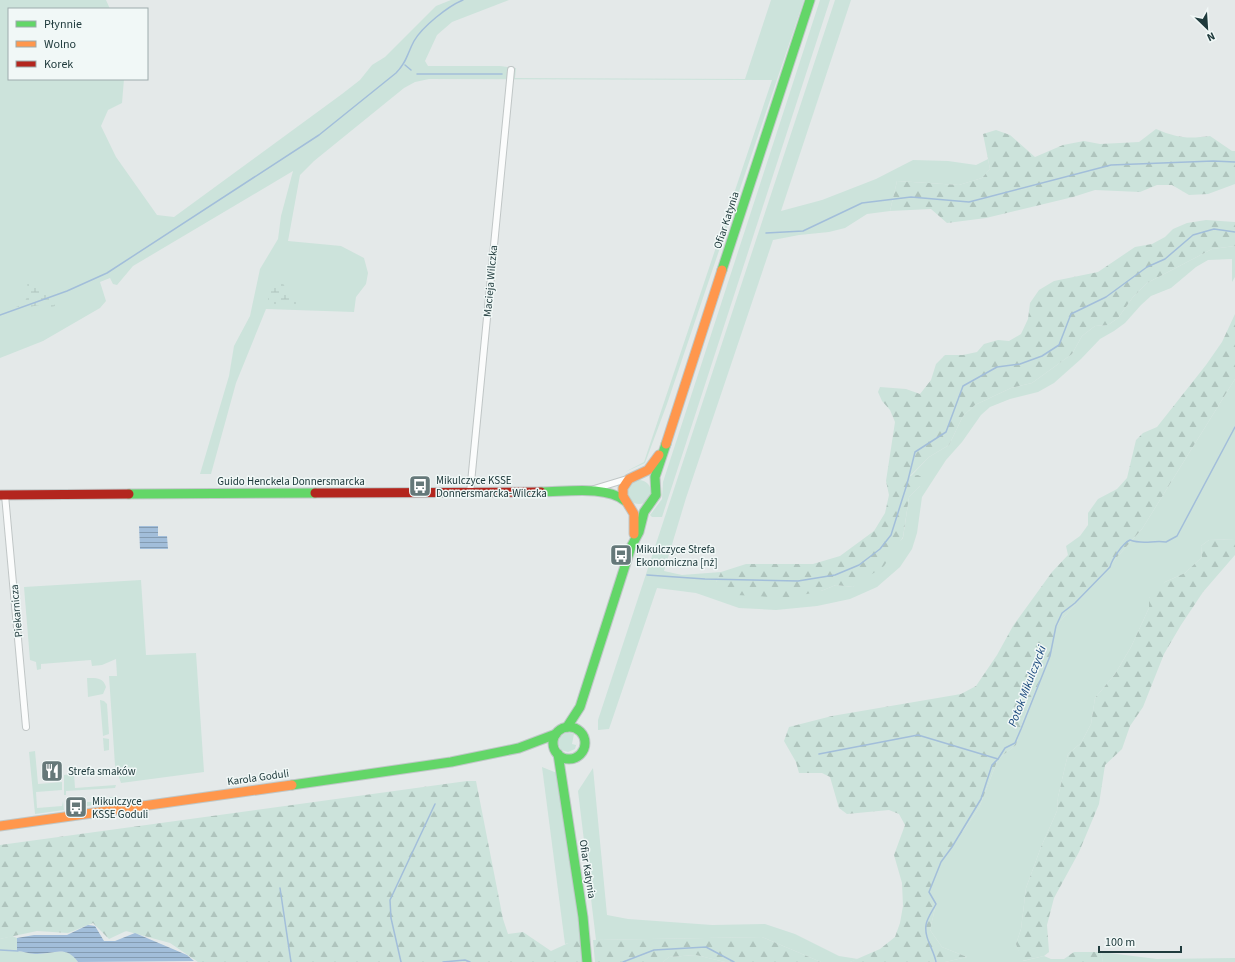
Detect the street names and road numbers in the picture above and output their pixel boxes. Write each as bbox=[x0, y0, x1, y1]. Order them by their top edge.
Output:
street label: Ofiar Katynia bbox=[710, 189, 743, 251]
street label: Macieja Wilczka bbox=[480, 245, 501, 318]
street label: Guido Henckela Donnersmarcka bbox=[217, 474, 365, 489]
street label: Piekarnicza bbox=[7, 584, 26, 638]
street label: Karola Goduli bbox=[226, 766, 290, 789]
street label: Ofiar Katynia bbox=[575, 838, 600, 900]

